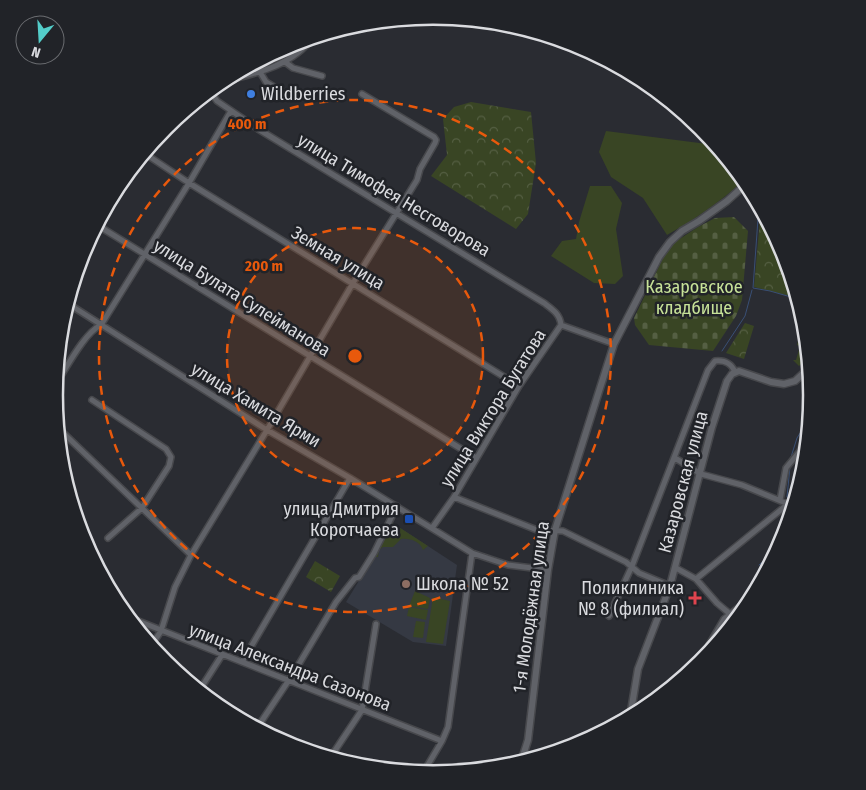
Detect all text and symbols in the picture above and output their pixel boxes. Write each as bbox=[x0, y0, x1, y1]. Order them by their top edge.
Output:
north arrow bbox=[15, 15, 65, 65]
text: N bbox=[30, 43, 43, 61]
place label: Wildberries bbox=[261, 83, 346, 105]
marker: Wildberries bbox=[245, 88, 257, 100]
text: 400 m bbox=[228, 115, 266, 133]
street label: улица Тимофея Несговорова bbox=[294, 129, 495, 261]
street label: Земная улица bbox=[287, 222, 389, 295]
street label: улица Булата Сулейманова bbox=[150, 235, 335, 362]
text: 200 m bbox=[244, 257, 283, 275]
park label: Казаровское кладбище bbox=[645, 276, 743, 319]
street label: улица Виктора Бугатова bbox=[435, 325, 551, 491]
centre of rings bbox=[346, 347, 364, 365]
street label: улица Хамита Ярми bbox=[187, 358, 325, 452]
street label: Казаровская улица bbox=[653, 409, 713, 555]
place label: улица Дмитрия Коротчаева bbox=[284, 498, 399, 541]
marker: улица Дмитрия Коротчаева bbox=[403, 513, 415, 525]
street label: 1-я Молодёжная улица bbox=[508, 520, 554, 694]
place label: Школа № 52 bbox=[416, 573, 509, 595]
place label: Поликлиника № 8 (филиал) bbox=[578, 577, 684, 620]
marker: Школа № 52 bbox=[400, 578, 412, 590]
marker: Поликлиника № 8 (филиал) bbox=[688, 591, 702, 605]
street label: улица Александра Сазонова bbox=[186, 618, 394, 716]

